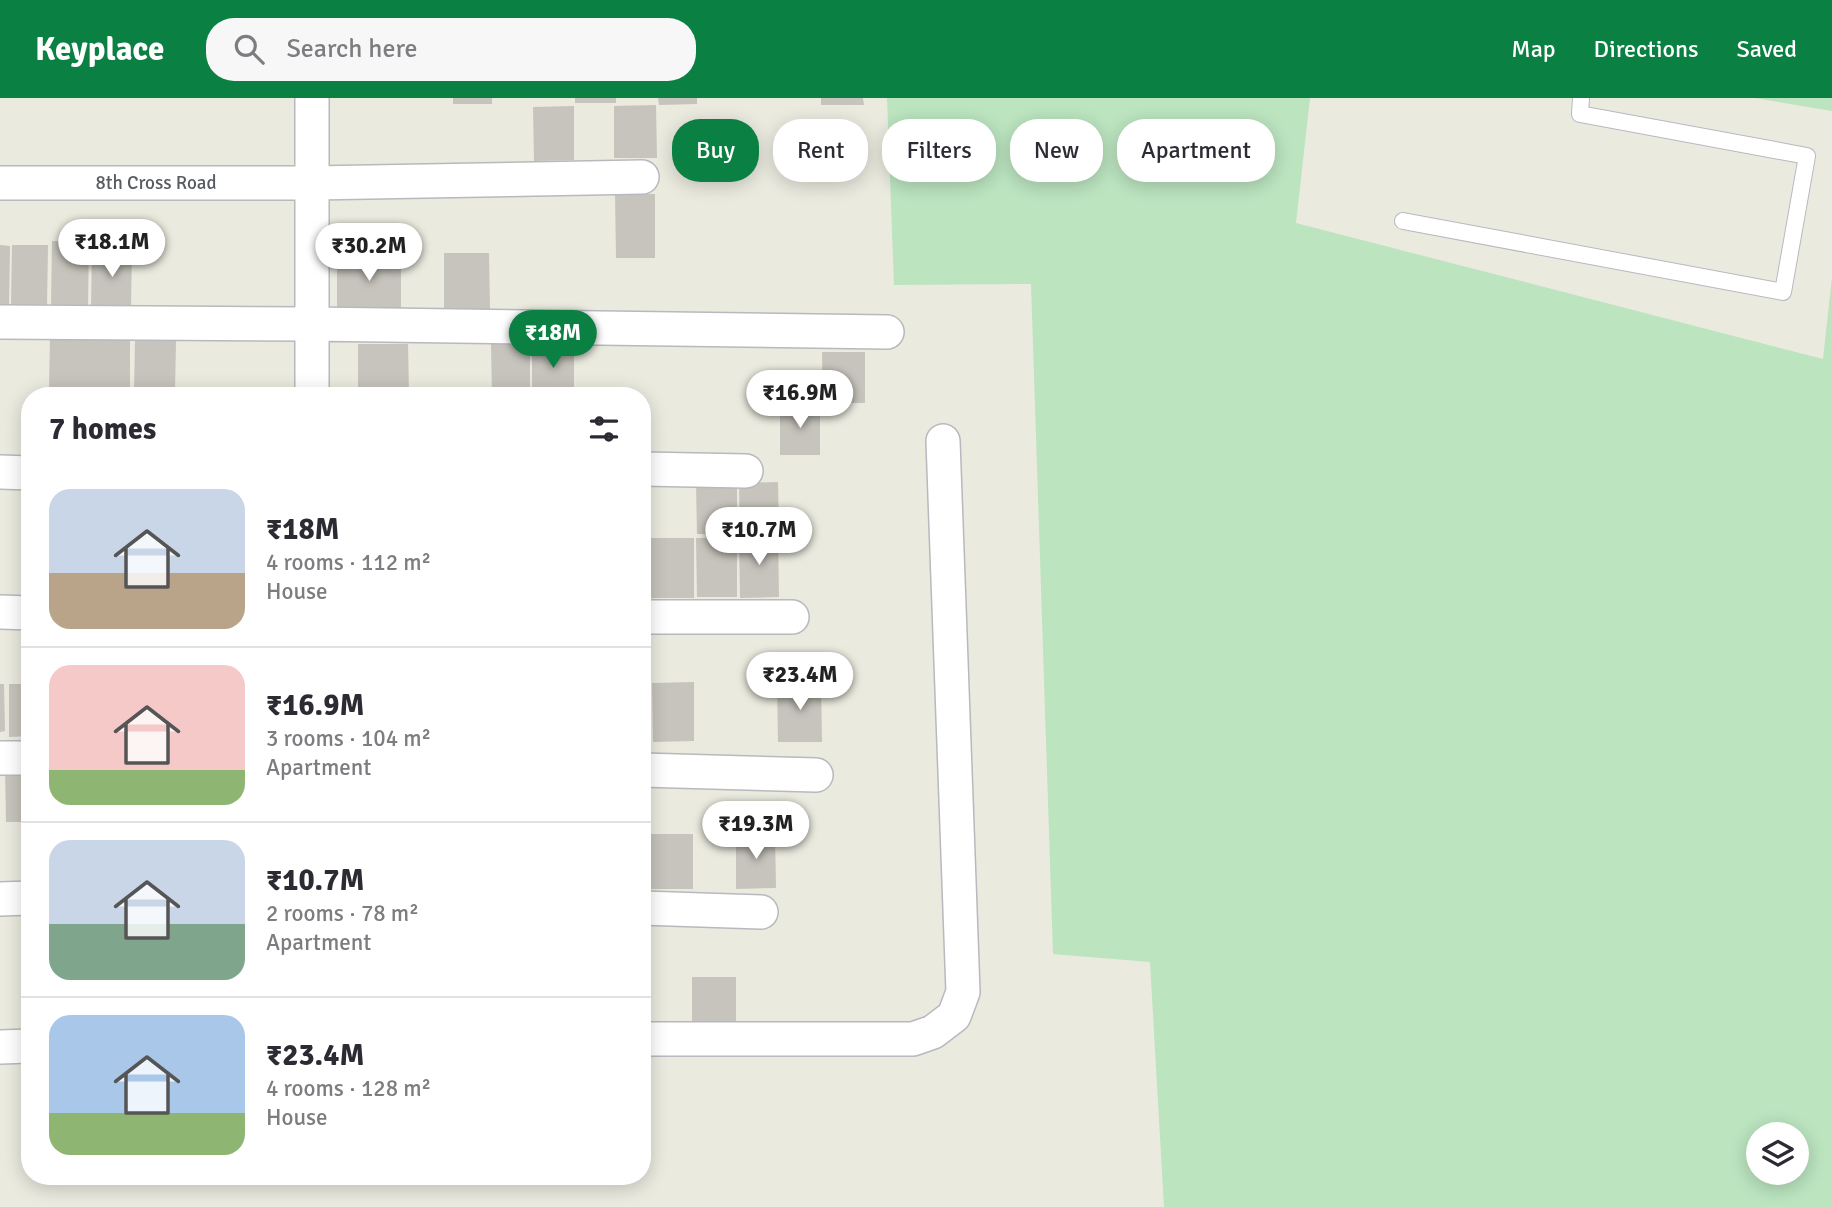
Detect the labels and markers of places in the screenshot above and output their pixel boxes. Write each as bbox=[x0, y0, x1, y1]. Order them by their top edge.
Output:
pin: ₹18.1M bbox=[55, 220, 169, 279]
pin: ₹30.2M bbox=[312, 223, 426, 283]
pin: ₹18M bbox=[512, 310, 594, 370]
pin: ₹16.9M bbox=[743, 370, 857, 430]
pin: ₹10.7M bbox=[702, 508, 816, 567]
pin: ₹23.4M bbox=[743, 652, 857, 712]
pin: ₹19.3M bbox=[699, 802, 813, 861]

